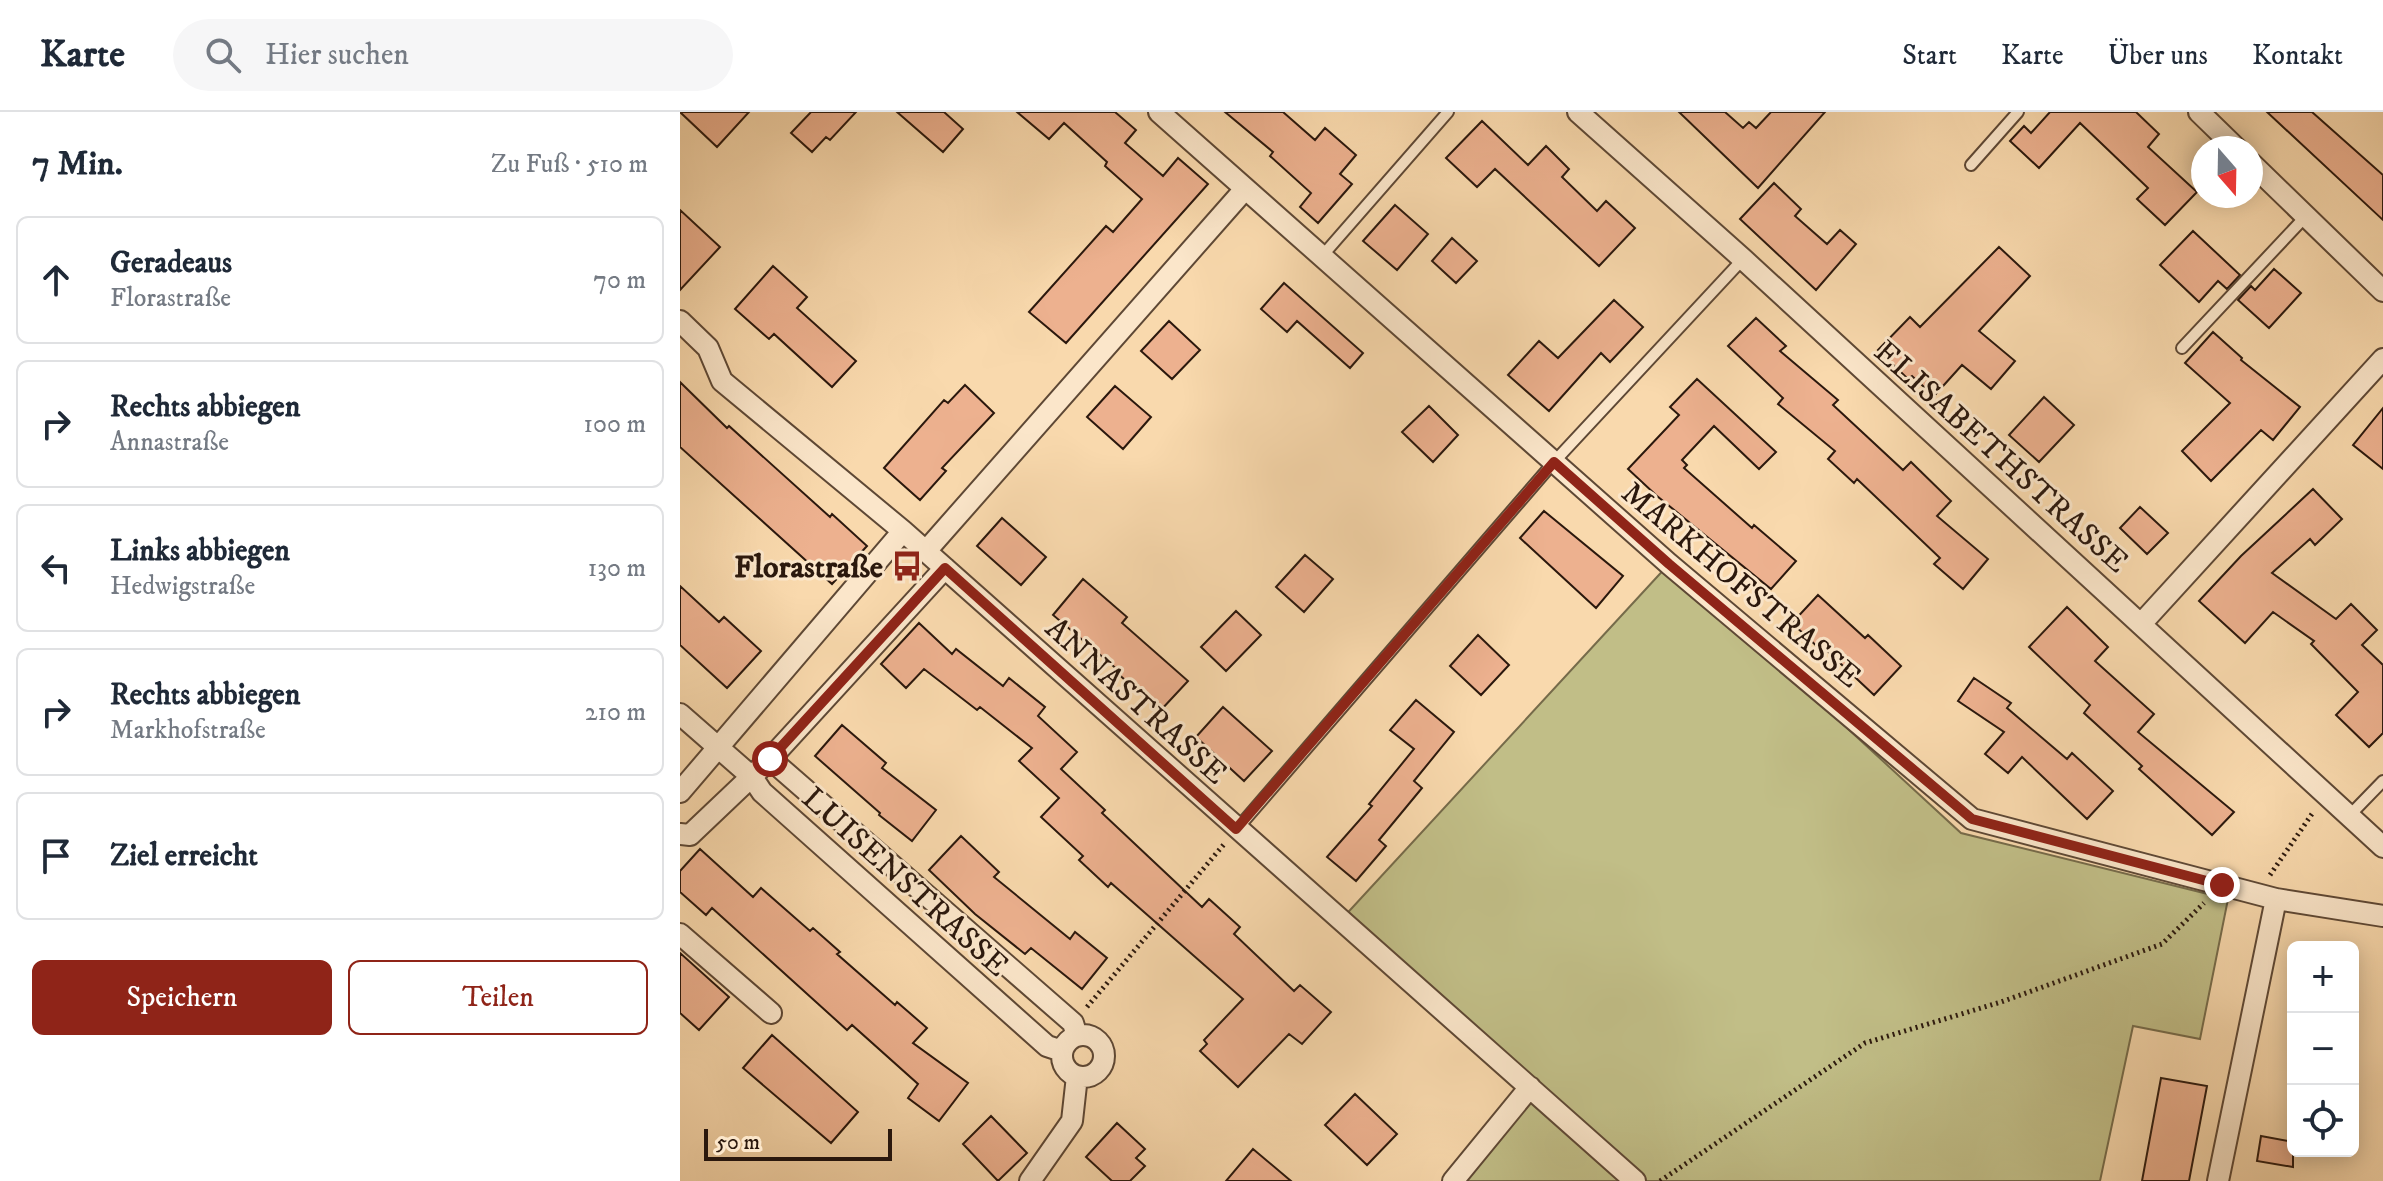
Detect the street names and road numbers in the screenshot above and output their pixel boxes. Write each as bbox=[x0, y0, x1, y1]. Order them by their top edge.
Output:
street label: ELISABETHSTRASSE bbox=[1865, 333, 2136, 582]
street label: MARKHOFSTRASSE bbox=[1613, 474, 1869, 698]
street label: ANNASTRASSE bbox=[1036, 609, 1235, 794]
street label: LUISENSTRASSE bbox=[793, 779, 1017, 986]

